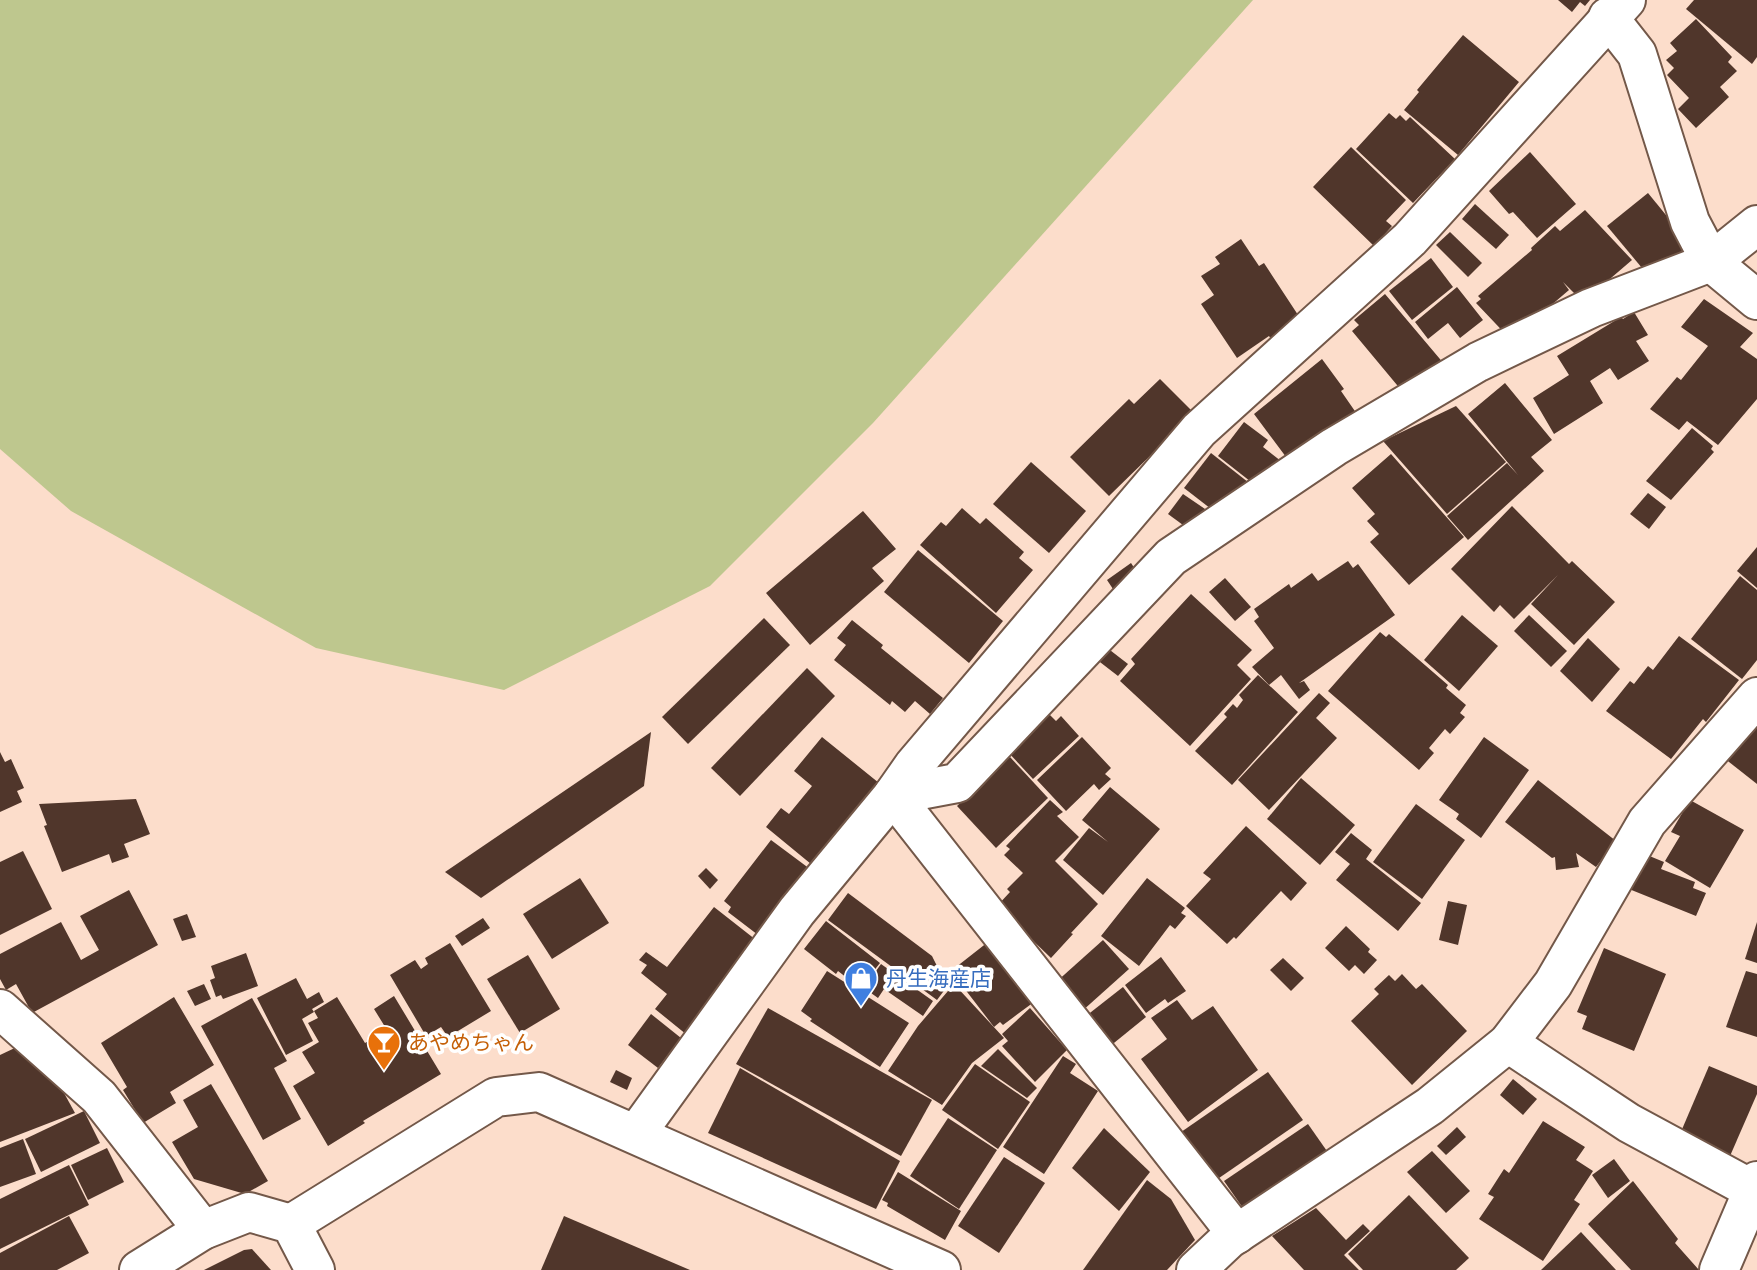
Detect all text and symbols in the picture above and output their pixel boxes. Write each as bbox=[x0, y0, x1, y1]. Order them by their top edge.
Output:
shop icon: 丹生海産店 bbox=[842, 959, 880, 1008]
place label: 丹生海産店 bbox=[886, 964, 991, 993]
bar icon: あやめちゃん bbox=[365, 1023, 403, 1072]
place label: あやめちゃん bbox=[408, 1028, 534, 1057]

